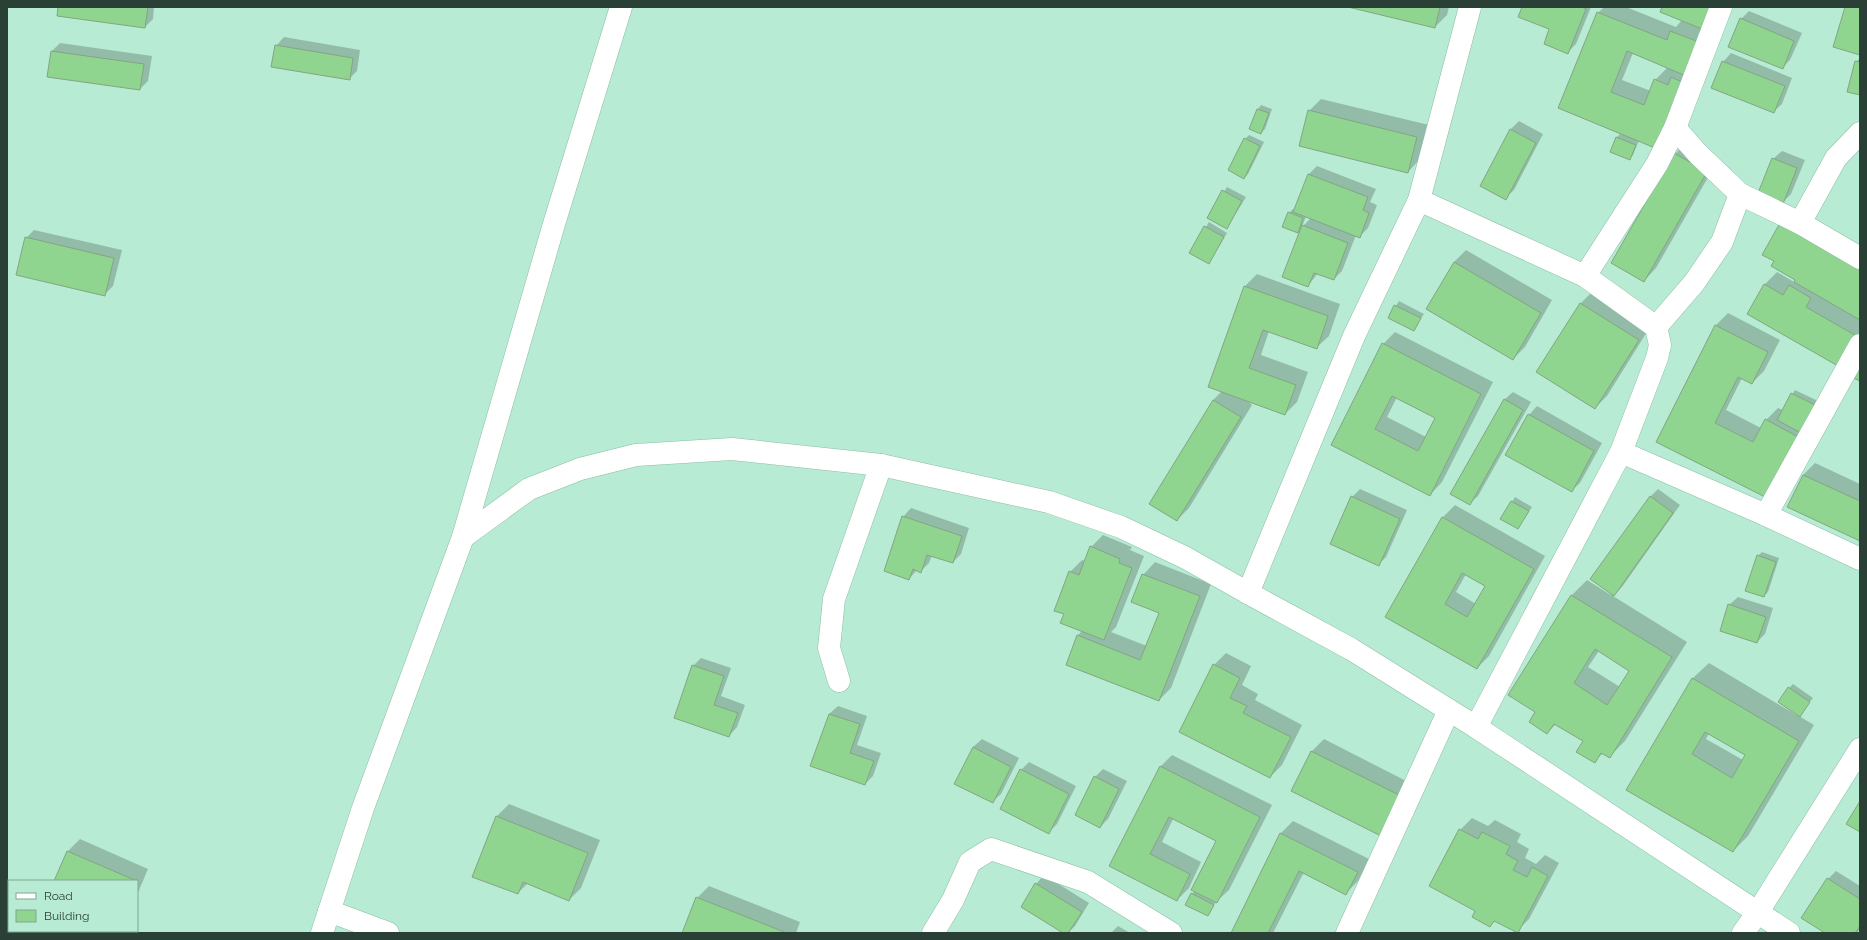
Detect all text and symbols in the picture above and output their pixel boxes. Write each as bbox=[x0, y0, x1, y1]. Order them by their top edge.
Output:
legend bbox=[8, 880, 138, 932]
text: Road bbox=[44, 889, 73, 903]
text: Building bbox=[44, 909, 90, 923]

